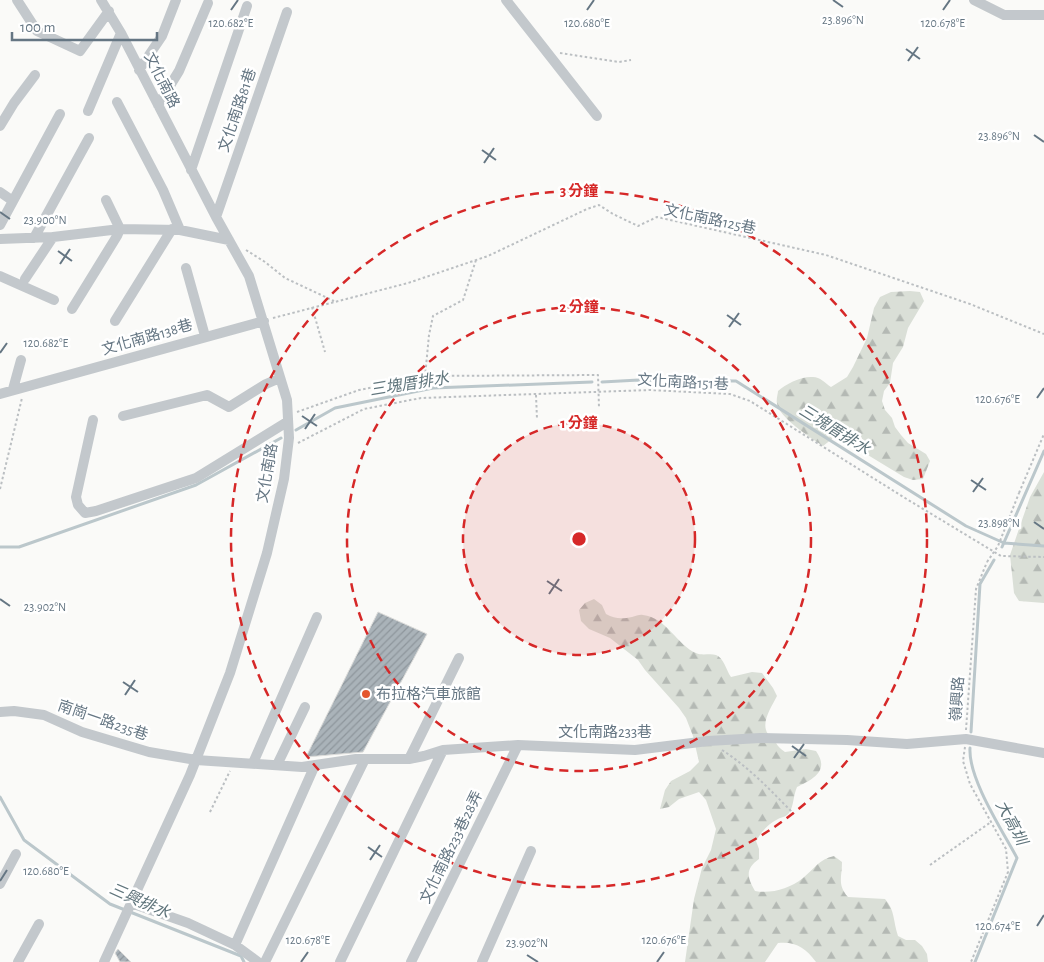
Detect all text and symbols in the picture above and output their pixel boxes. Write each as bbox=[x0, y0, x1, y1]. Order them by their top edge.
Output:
scale bar bbox=[12, 10, 158, 42]
text: 23.896°N bbox=[822, 14, 864, 26]
text: 120.682°E bbox=[209, 17, 254, 29]
text: 120.680°E bbox=[564, 17, 610, 29]
text: 120.678°E bbox=[921, 17, 965, 29]
text: 100 m bbox=[20, 20, 55, 35]
street label: 文化南路 bbox=[141, 49, 184, 110]
street label: 文化南路81巷 bbox=[214, 66, 259, 154]
text: 23.896°N bbox=[978, 130, 1020, 142]
text: 3 分鐘 bbox=[560, 183, 598, 199]
street label: 文化南路125巷 bbox=[663, 201, 757, 237]
text: 23.900°N bbox=[23, 214, 67, 226]
text: 2 分鐘 bbox=[559, 299, 599, 315]
street label: 文化南路138巷 bbox=[100, 315, 194, 358]
text: 120.682°E bbox=[24, 337, 69, 349]
water label: 三塊厝排水 bbox=[368, 369, 451, 398]
street label: 文化南路151巷 bbox=[637, 371, 729, 392]
text: 120.676°E bbox=[976, 393, 1020, 405]
water label: 三塊厝排水 bbox=[796, 401, 874, 458]
text: 1 分鐘 bbox=[560, 415, 598, 431]
street label: 文化南路 bbox=[253, 442, 280, 504]
text: 23.898°N bbox=[978, 517, 1020, 529]
centre of rings bbox=[570, 530, 588, 548]
text: 23.902°N bbox=[24, 601, 66, 613]
street label: 嶺興路 bbox=[947, 676, 967, 722]
place label: 布拉格汽車旅館 bbox=[376, 685, 481, 702]
marker: 布拉格汽車旅館 bbox=[360, 688, 372, 700]
street label: 南崗一路235巷 bbox=[56, 697, 150, 743]
street label: 文化南路233巷 bbox=[558, 723, 652, 740]
street label: 文化南路233巷28弄 bbox=[416, 788, 485, 906]
water label: 大高圳 bbox=[993, 797, 1031, 849]
text: 120.680°E bbox=[23, 865, 69, 877]
water label: 三興排水 bbox=[107, 880, 173, 922]
text: 120.674°E bbox=[976, 920, 1020, 932]
text: 120.678°E bbox=[286, 934, 330, 946]
text: 120.676°E bbox=[642, 934, 686, 946]
text: 23.902°N bbox=[506, 937, 548, 949]

